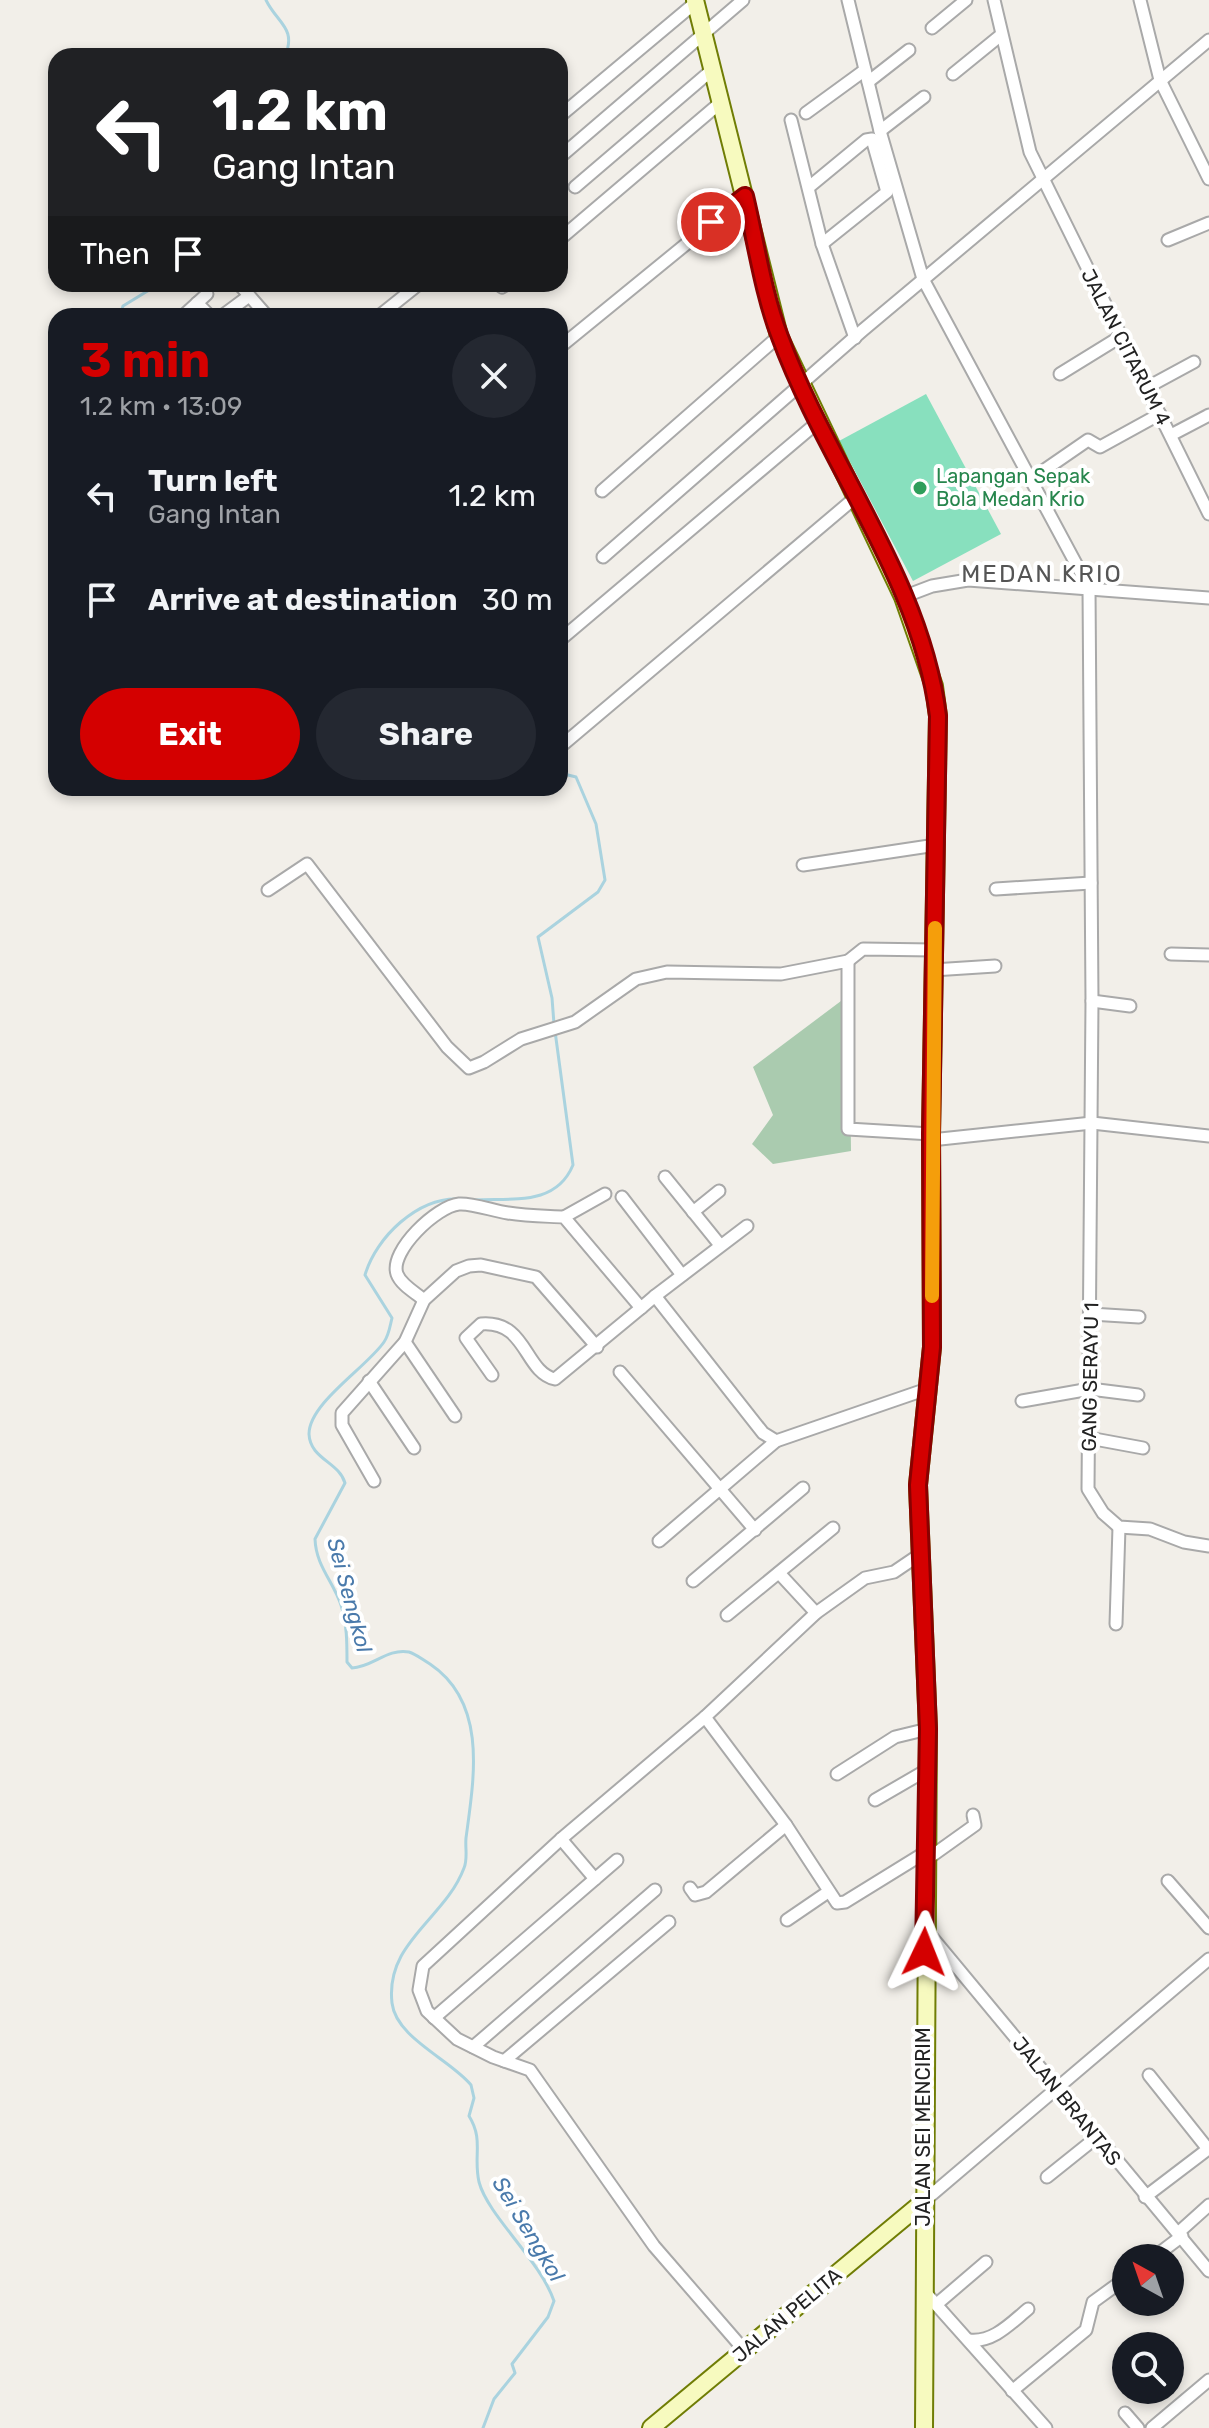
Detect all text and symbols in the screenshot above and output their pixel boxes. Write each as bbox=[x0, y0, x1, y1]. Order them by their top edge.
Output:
text: 1.2 km bbox=[212, 78, 388, 144]
icon: left bbox=[80, 80, 184, 184]
text: Gang Intan bbox=[212, 145, 396, 188]
pin bbox=[677, 188, 745, 256]
icon: arrive bbox=[689, 200, 733, 244]
icon: arrive bbox=[166, 232, 210, 276]
text: Then bbox=[80, 236, 150, 272]
street label: JALAN CITARUM 4 bbox=[1076, 265, 1176, 429]
text: 3 min bbox=[80, 332, 210, 389]
button: close bbox=[452, 334, 536, 418]
text: 1.2 km · 13:09 bbox=[80, 391, 243, 422]
text: Turn left bbox=[148, 463, 278, 499]
place label: Lapangan Sepak Bola Medan Krio bbox=[936, 464, 1091, 511]
icon: left bbox=[80, 474, 124, 518]
text: 1.2 km bbox=[448, 478, 536, 514]
marker: Lapangan Sepak Bola Medan Krio bbox=[911, 479, 929, 497]
text: Gang Intan bbox=[148, 499, 281, 530]
district label: MEDAN KRIO bbox=[961, 560, 1123, 588]
icon: arrive bbox=[80, 578, 124, 622]
text: Arrive at destination bbox=[148, 582, 458, 618]
text: 30 m bbox=[482, 582, 553, 618]
button: Exit bbox=[80, 688, 300, 780]
button: Share bbox=[316, 688, 536, 780]
street label: GANG SERAYU 1 bbox=[1077, 1302, 1103, 1452]
water label: Sei Sengkol bbox=[321, 1535, 378, 1656]
position arrow bbox=[882, 1910, 966, 1994]
street label: JALAN SEI MENCIRIM bbox=[911, 2027, 935, 2227]
street label: JALAN BRANTAS bbox=[1008, 2032, 1126, 2170]
water label: Sei Sengkol bbox=[487, 2172, 571, 2287]
north arrow bbox=[1112, 2244, 1184, 2316]
map controls bbox=[1112, 2244, 1184, 2404]
street label: JALAN PELITA bbox=[728, 2263, 846, 2367]
button: search bbox=[1112, 2332, 1184, 2404]

